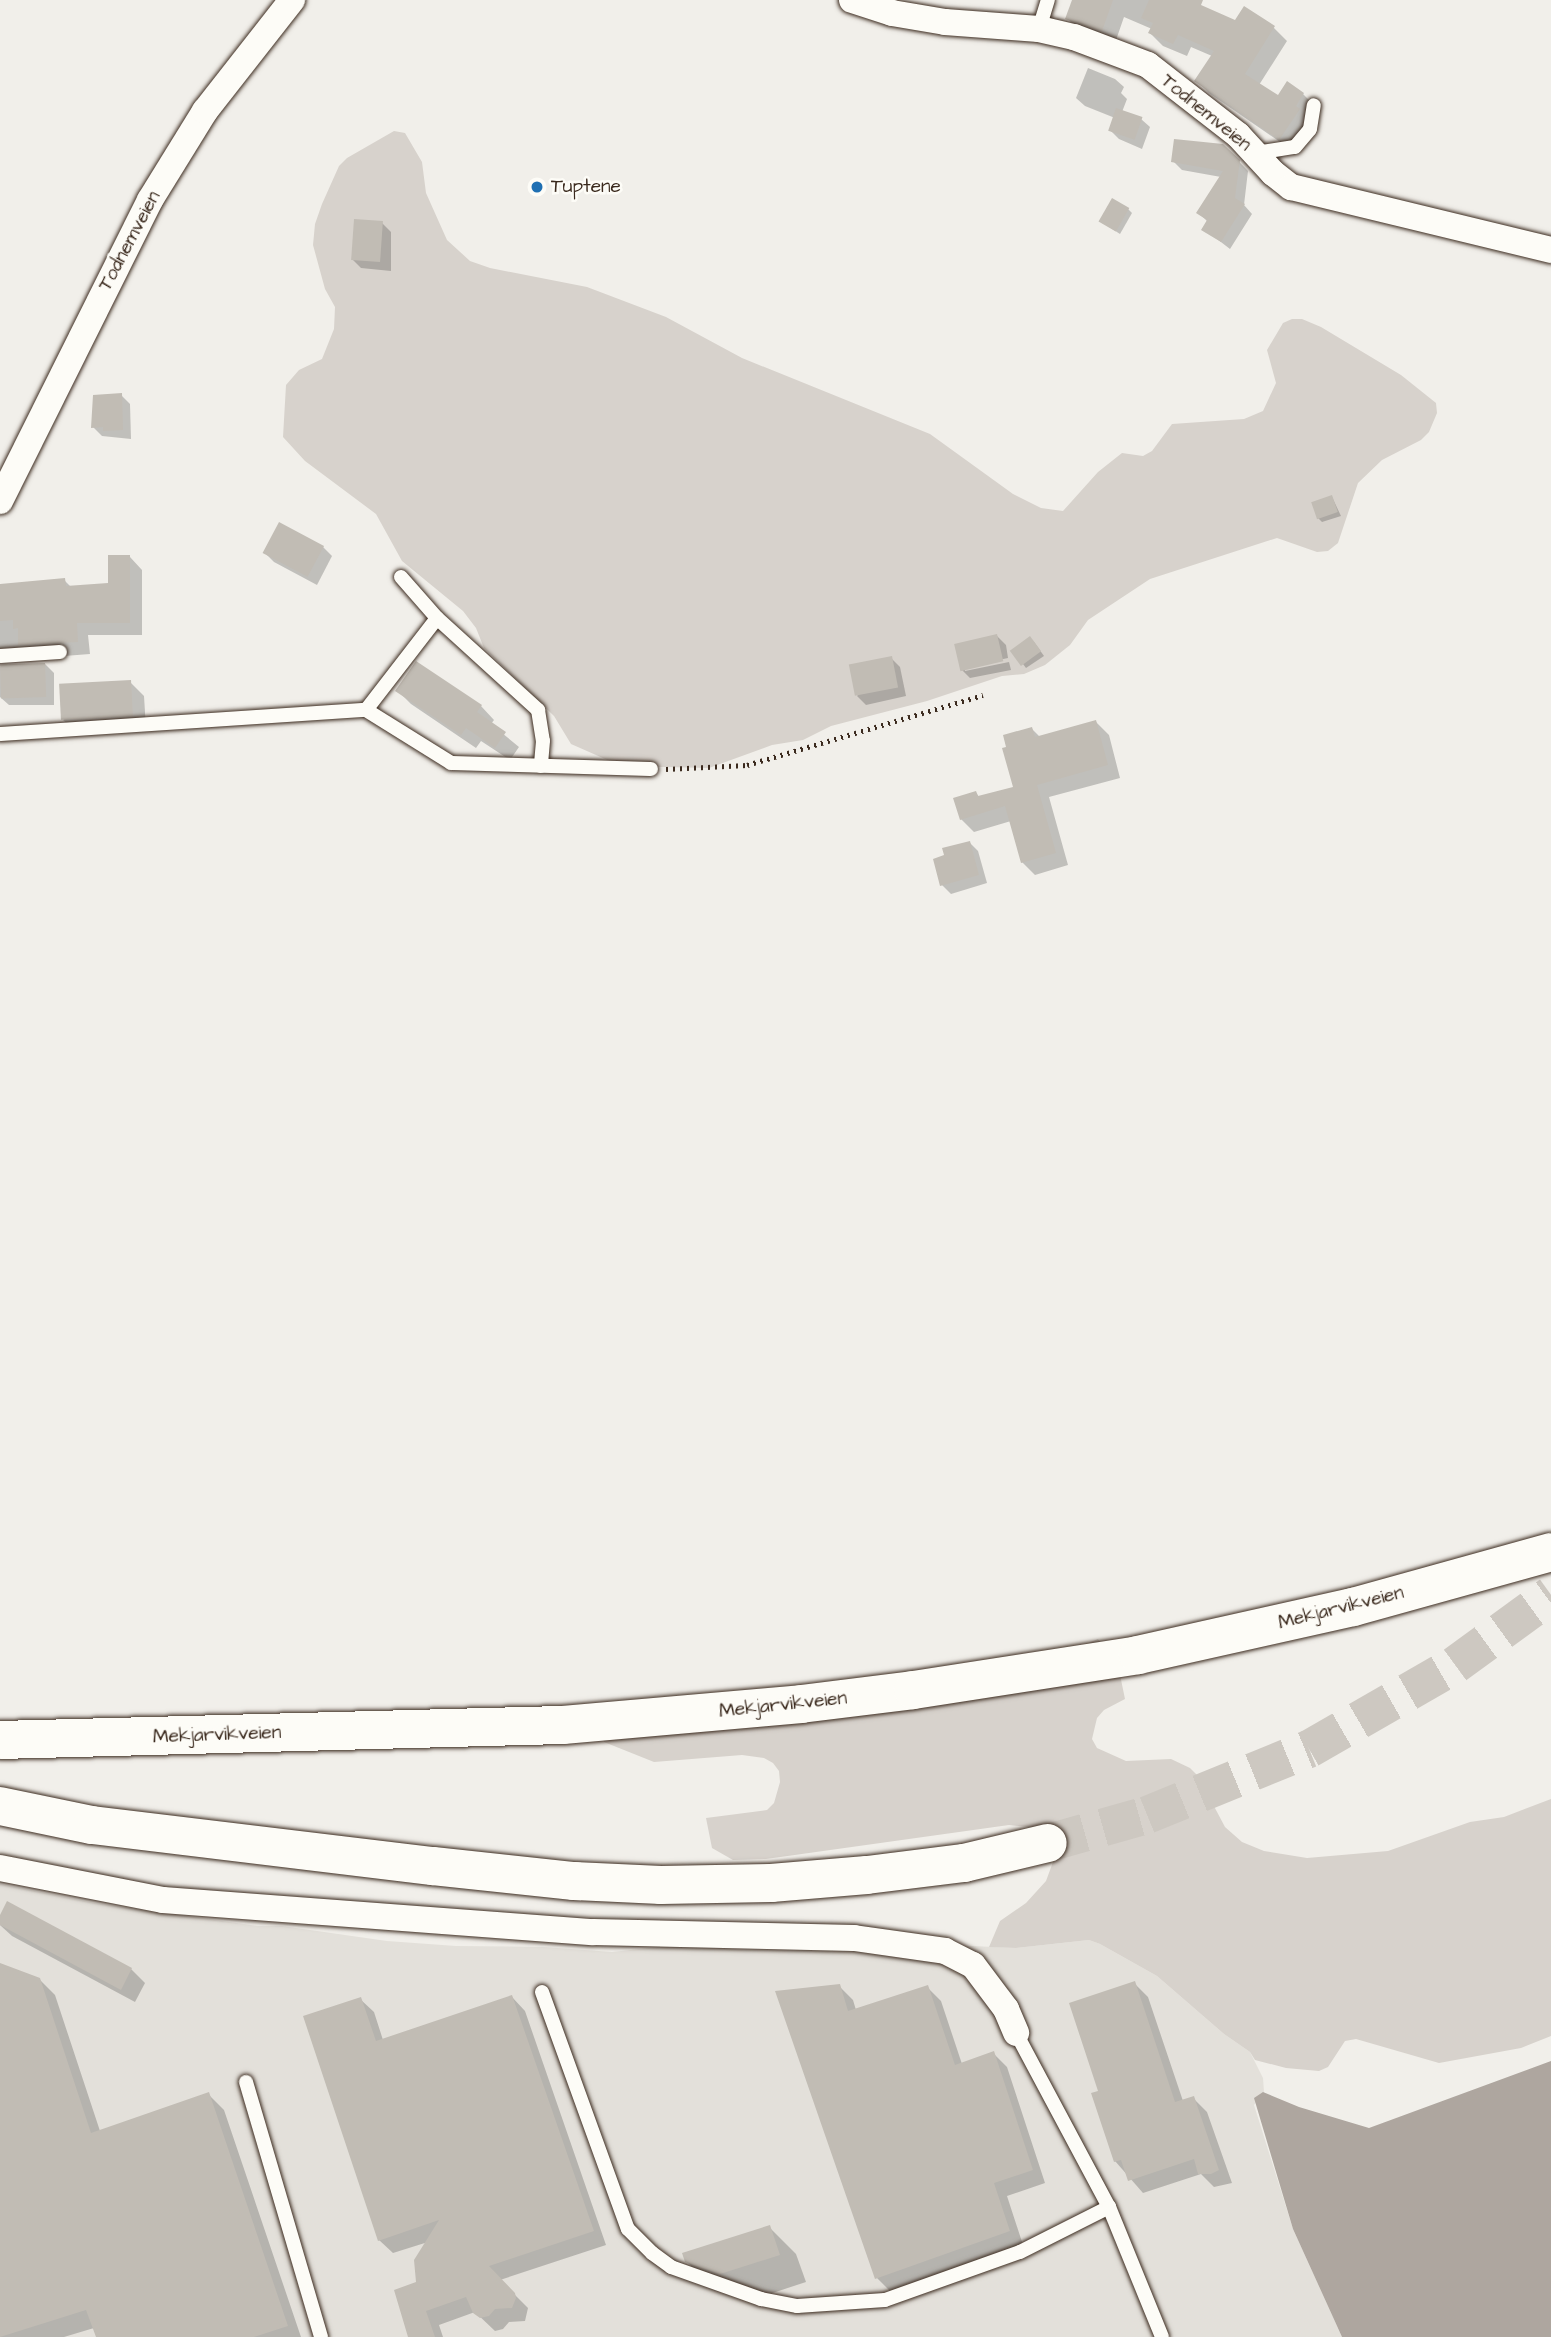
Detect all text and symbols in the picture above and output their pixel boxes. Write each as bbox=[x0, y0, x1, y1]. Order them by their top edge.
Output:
street label: Todnemveien bbox=[1156, 70, 1256, 156]
place label: Tuptene bbox=[551, 176, 621, 198]
marker: Tuptene bbox=[529, 179, 545, 195]
street label: Todnemveien bbox=[94, 187, 166, 295]
street label: Mekjarvikveien bbox=[1276, 1581, 1406, 1635]
street label: Mekjarvikveien bbox=[718, 1687, 848, 1723]
street label: Mekjarvikveien bbox=[152, 1721, 282, 1749]

